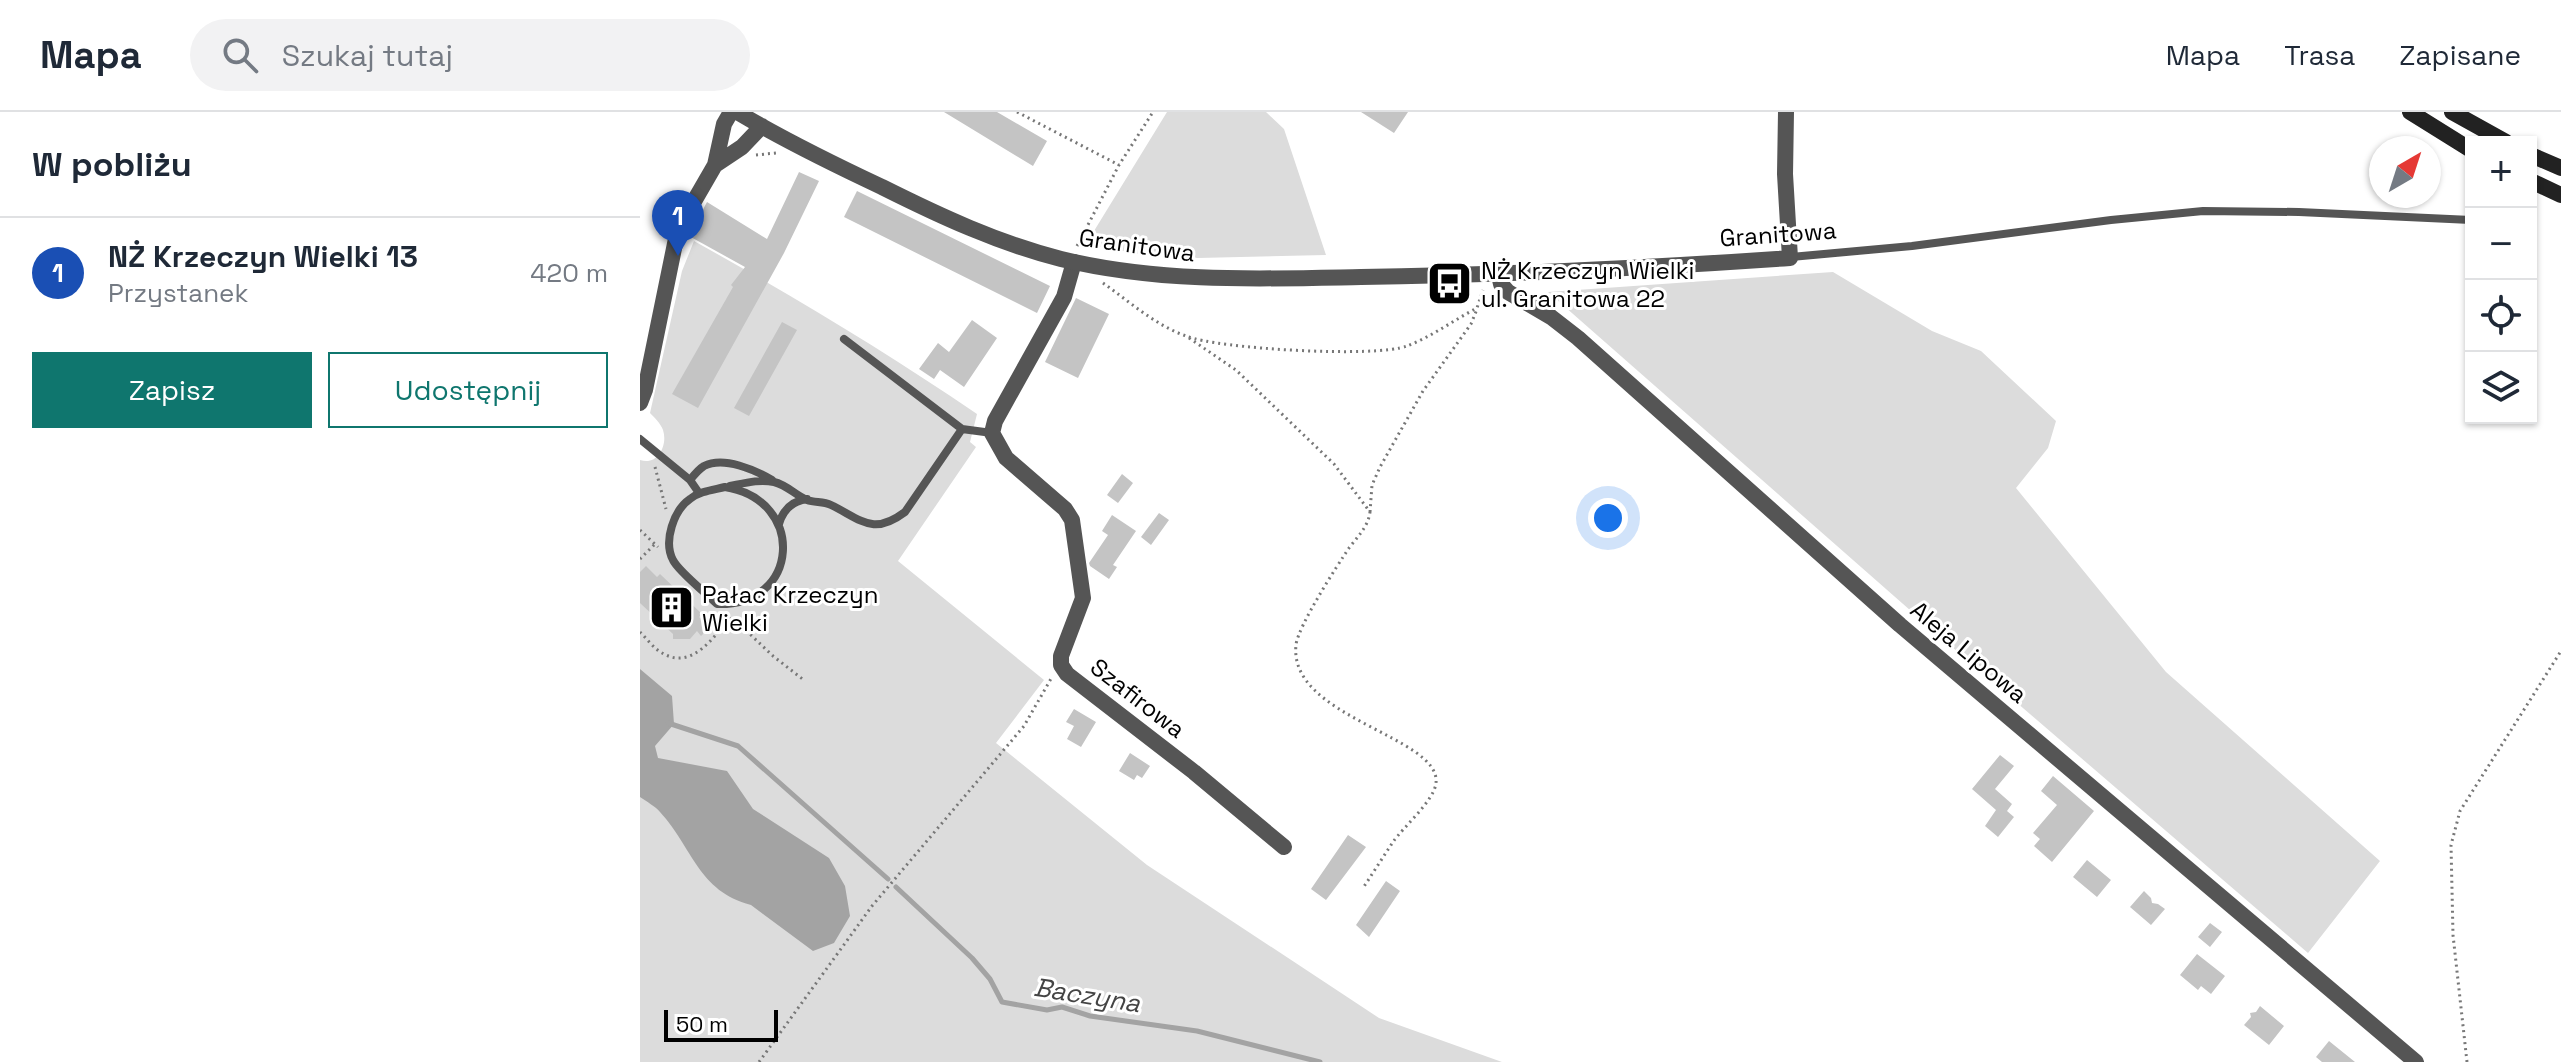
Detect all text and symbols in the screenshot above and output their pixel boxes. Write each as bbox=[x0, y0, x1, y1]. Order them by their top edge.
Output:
search box bbox=[190, 19, 750, 91]
text: Mapa bbox=[40, 31, 142, 79]
icon: search bbox=[218, 33, 262, 77]
text: Szukaj tutaj bbox=[282, 36, 453, 75]
text: Mapa bbox=[2166, 37, 2240, 73]
text: Trasa bbox=[2284, 37, 2355, 73]
text: Zapisane bbox=[2399, 37, 2521, 73]
north arrow bbox=[2369, 136, 2441, 208]
map controls bbox=[2465, 136, 2537, 424]
button: + bbox=[2465, 136, 2537, 208]
text: W pobliżu bbox=[32, 143, 192, 186]
pin: 1 bbox=[652, 190, 704, 256]
button: − bbox=[2465, 208, 2537, 280]
street label: Granitowa bbox=[1719, 214, 1838, 254]
street label: Granitowa bbox=[1077, 222, 1197, 269]
text: NŻ Krzeczyn Wielki 13 bbox=[108, 237, 418, 276]
place label: NŻ Krzeczyn Wielki ul. Granitowa 22 bbox=[1481, 255, 1694, 314]
text: 1 bbox=[52, 256, 64, 290]
text: 420 m bbox=[530, 256, 608, 290]
bus stop icon: NŻ Krzeczyn Wielki ul. Granitowa 22 bbox=[1426, 260, 1474, 308]
text: Przystanek bbox=[108, 276, 248, 310]
button: locate bbox=[2465, 280, 2537, 352]
button: Zapisz bbox=[32, 352, 312, 428]
button: Udostępnij bbox=[328, 352, 608, 428]
button: layers bbox=[2465, 352, 2537, 424]
your location bbox=[1588, 498, 1628, 538]
place label: Pałac Krzeczyn Wielki bbox=[702, 579, 878, 638]
building icon: Pałac Krzeczyn Wielki bbox=[647, 584, 695, 632]
street label: Aleja Lipowa bbox=[1904, 594, 2034, 710]
street label: Szafirowa bbox=[1084, 651, 1192, 745]
water label: Baczyna bbox=[1031, 970, 1144, 1020]
scale bar bbox=[664, 1006, 778, 1042]
text: 50 m bbox=[676, 1010, 728, 1038]

